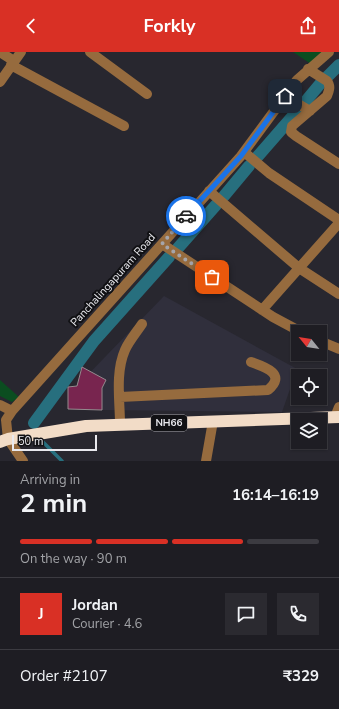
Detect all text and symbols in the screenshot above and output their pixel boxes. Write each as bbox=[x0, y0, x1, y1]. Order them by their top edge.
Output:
text: Forkly bbox=[144, 14, 195, 38]
icon: back bbox=[20, 15, 42, 37]
icon: share bbox=[297, 15, 319, 37]
pin bbox=[268, 79, 302, 113]
icon: home bbox=[274, 85, 296, 107]
courier bbox=[166, 196, 206, 236]
icon: car bbox=[175, 205, 197, 227]
street label: Panchalingapuram Road bbox=[67, 230, 159, 330]
pin bbox=[195, 260, 229, 294]
icon: bag bbox=[201, 266, 223, 288]
north arrow bbox=[291, 325, 327, 361]
map controls bbox=[291, 325, 327, 449]
button: locate bbox=[291, 369, 327, 405]
button: layers bbox=[291, 413, 327, 449]
road number: NH66 bbox=[151, 415, 187, 431]
scale bar bbox=[12, 433, 97, 452]
text: 50 m bbox=[18, 434, 43, 449]
text: Arriving in bbox=[20, 471, 80, 489]
text: 16:14–16:19 bbox=[232, 485, 319, 505]
text: 2 min bbox=[20, 486, 87, 521]
text: On the way · 90 m bbox=[20, 550, 127, 568]
button: chat bbox=[225, 593, 267, 635]
button: phone bbox=[277, 593, 319, 635]
text: Jordan bbox=[72, 595, 118, 615]
text: J bbox=[38, 604, 44, 624]
text: Courier · 4.6 bbox=[72, 615, 142, 633]
text: Order #2107 bbox=[20, 666, 108, 686]
text: ₹329 bbox=[283, 666, 319, 686]

